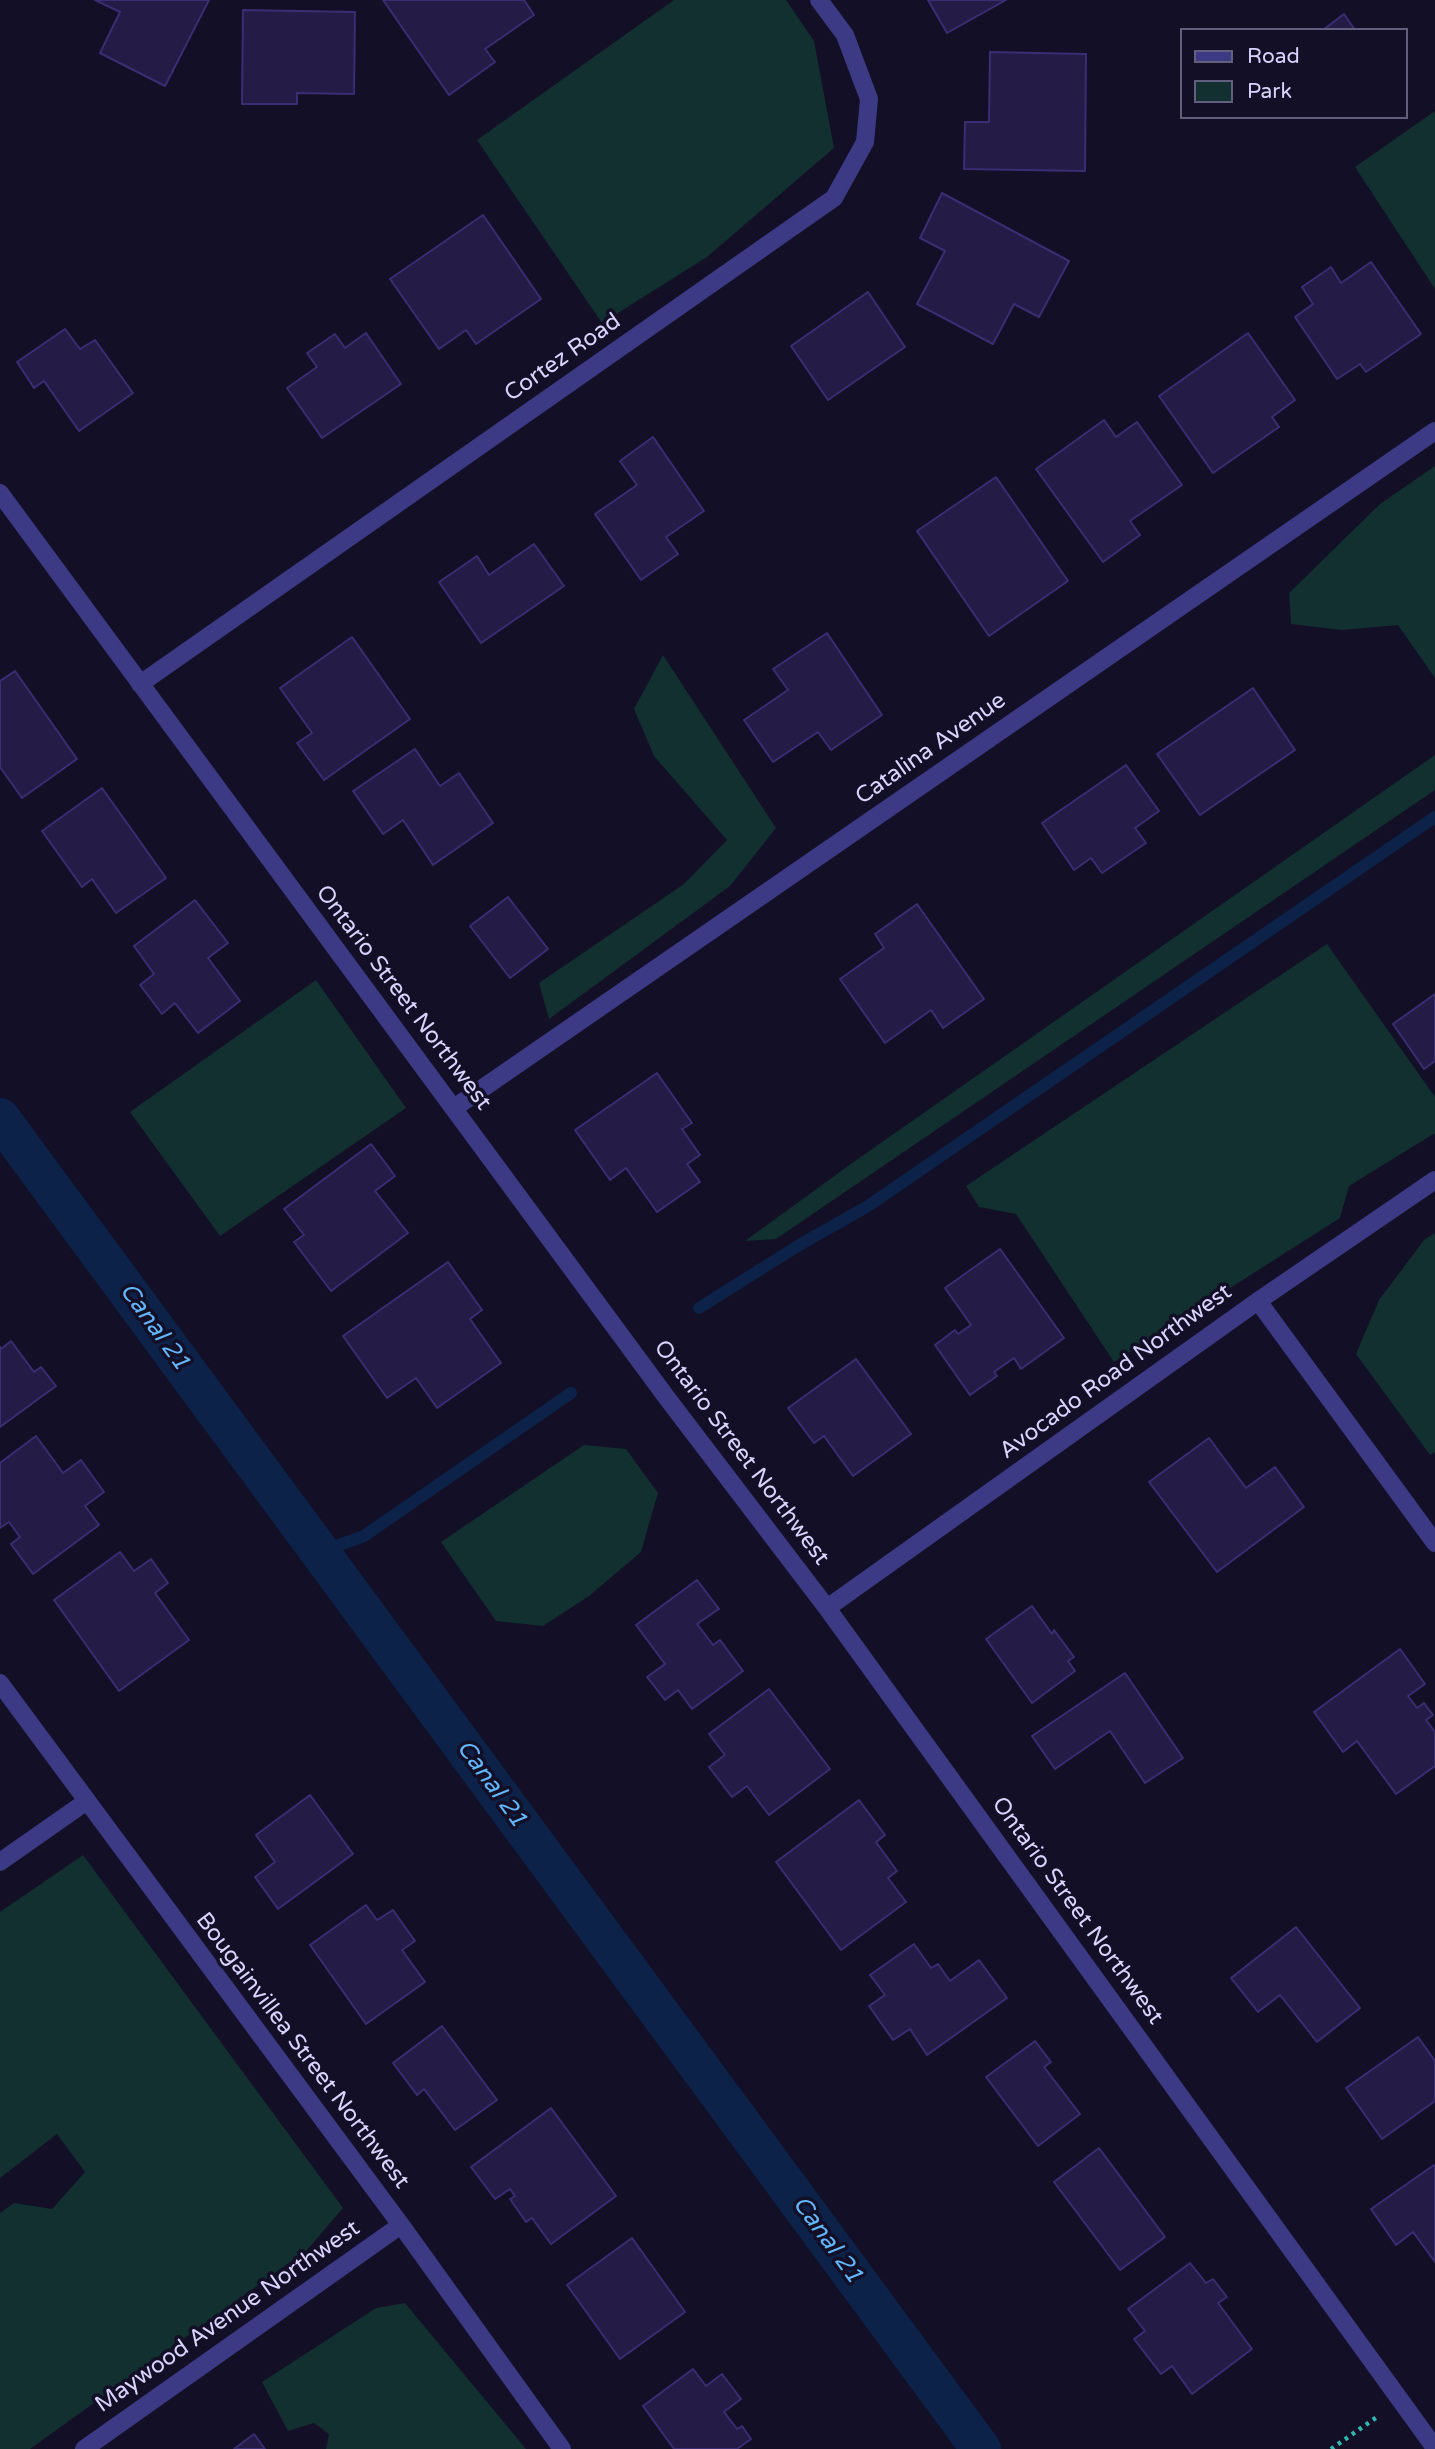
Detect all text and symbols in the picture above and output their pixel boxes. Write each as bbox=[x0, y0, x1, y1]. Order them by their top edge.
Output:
legend bbox=[1180, 28, 1407, 119]
text: Road bbox=[1247, 44, 1300, 69]
text: Park bbox=[1247, 79, 1292, 104]
street label: Cortez Road bbox=[500, 308, 626, 408]
street label: Catalina Avenue bbox=[851, 687, 1011, 811]
street label: Ontario Street Northwest bbox=[309, 880, 497, 1116]
water label: Canal 21 bbox=[113, 1278, 195, 1376]
street label: Avocado Road Northwest bbox=[995, 1279, 1237, 1465]
street label: Ontario Street Northwest bbox=[647, 1335, 835, 1571]
water label: Canal 21 bbox=[450, 1735, 532, 1833]
street label: Ontario Street Northwest bbox=[985, 1792, 1169, 2030]
street label: Bougainvillea Street Northwest bbox=[189, 1908, 415, 2194]
water label: Canal 21 bbox=[786, 2191, 868, 2289]
street label: Maywood Avenue Northwest bbox=[90, 2215, 366, 2419]

